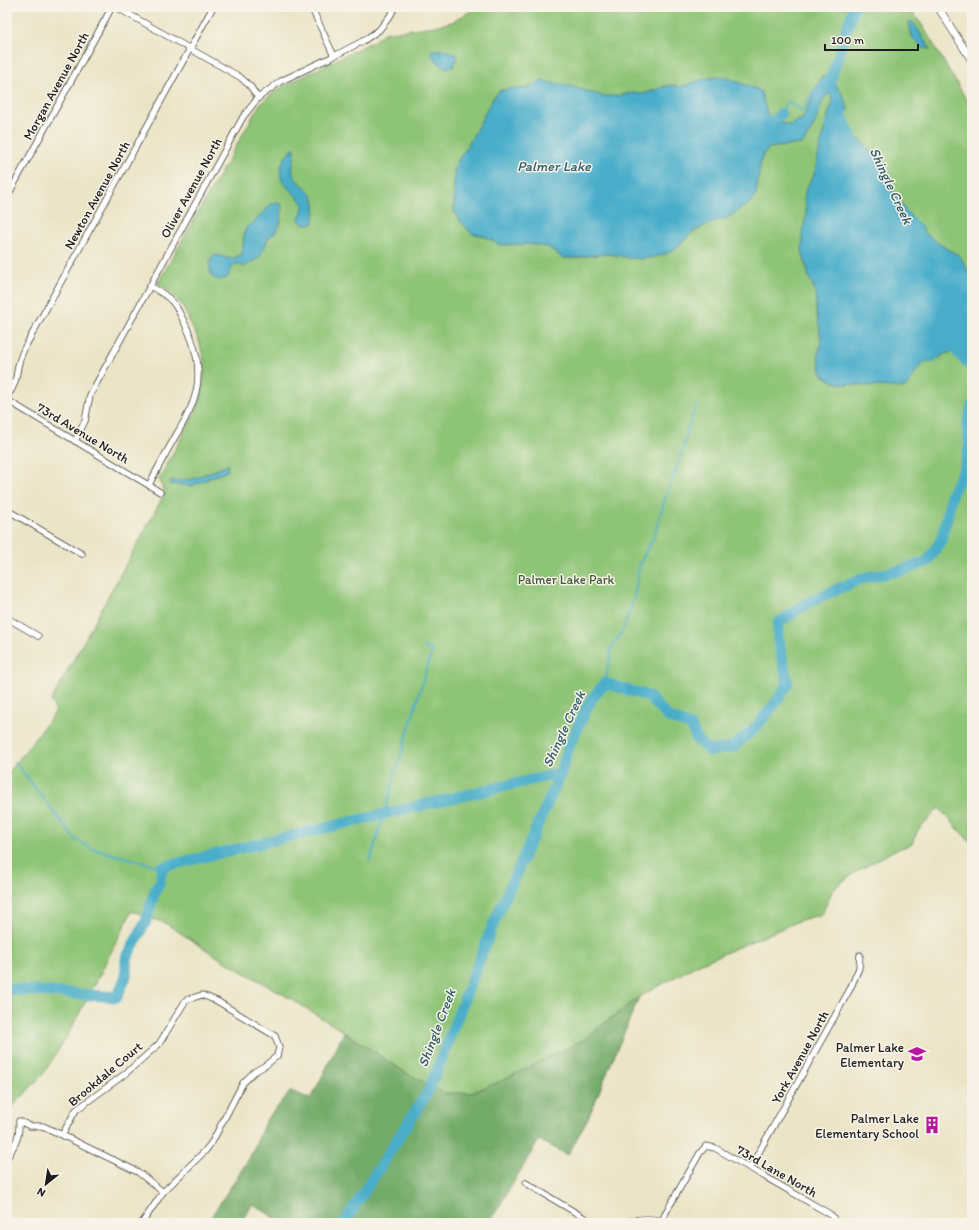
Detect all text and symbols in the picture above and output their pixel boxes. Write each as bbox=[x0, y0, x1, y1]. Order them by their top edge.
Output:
scale bar bbox=[825, 26, 918, 52]
street label: Morgan Avenue North bbox=[20, 29, 92, 143]
text: 100 m bbox=[831, 33, 864, 47]
street label: Oliver Avenue North bbox=[157, 135, 225, 241]
street label: Newton Avenue North bbox=[61, 138, 133, 252]
water label: Shingle Creek bbox=[866, 145, 916, 228]
water label: Palmer Lake bbox=[517, 158, 592, 175]
street label: 73rd Avenue North bbox=[34, 400, 132, 466]
park label: Palmer Lake Park bbox=[518, 572, 615, 587]
water label: Shingle Creek bbox=[539, 687, 589, 770]
water label: Shingle Creek bbox=[414, 986, 460, 1069]
street label: York Avenue North bbox=[768, 1008, 832, 1106]
street label: Brookdale Court bbox=[65, 1039, 145, 1109]
place label: Palmer Lake Elementary bbox=[836, 1040, 904, 1070]
school or university icon: Palmer Lake Elementary bbox=[907, 1044, 927, 1064]
place label: Palmer Lake Elementary School bbox=[815, 1111, 919, 1141]
building icon: Palmer Lake Elementary School bbox=[922, 1115, 942, 1135]
street label: 73rd Lane North bbox=[734, 1142, 820, 1200]
north arrow bbox=[26, 1164, 66, 1204]
text: N bbox=[35, 1185, 48, 1200]

